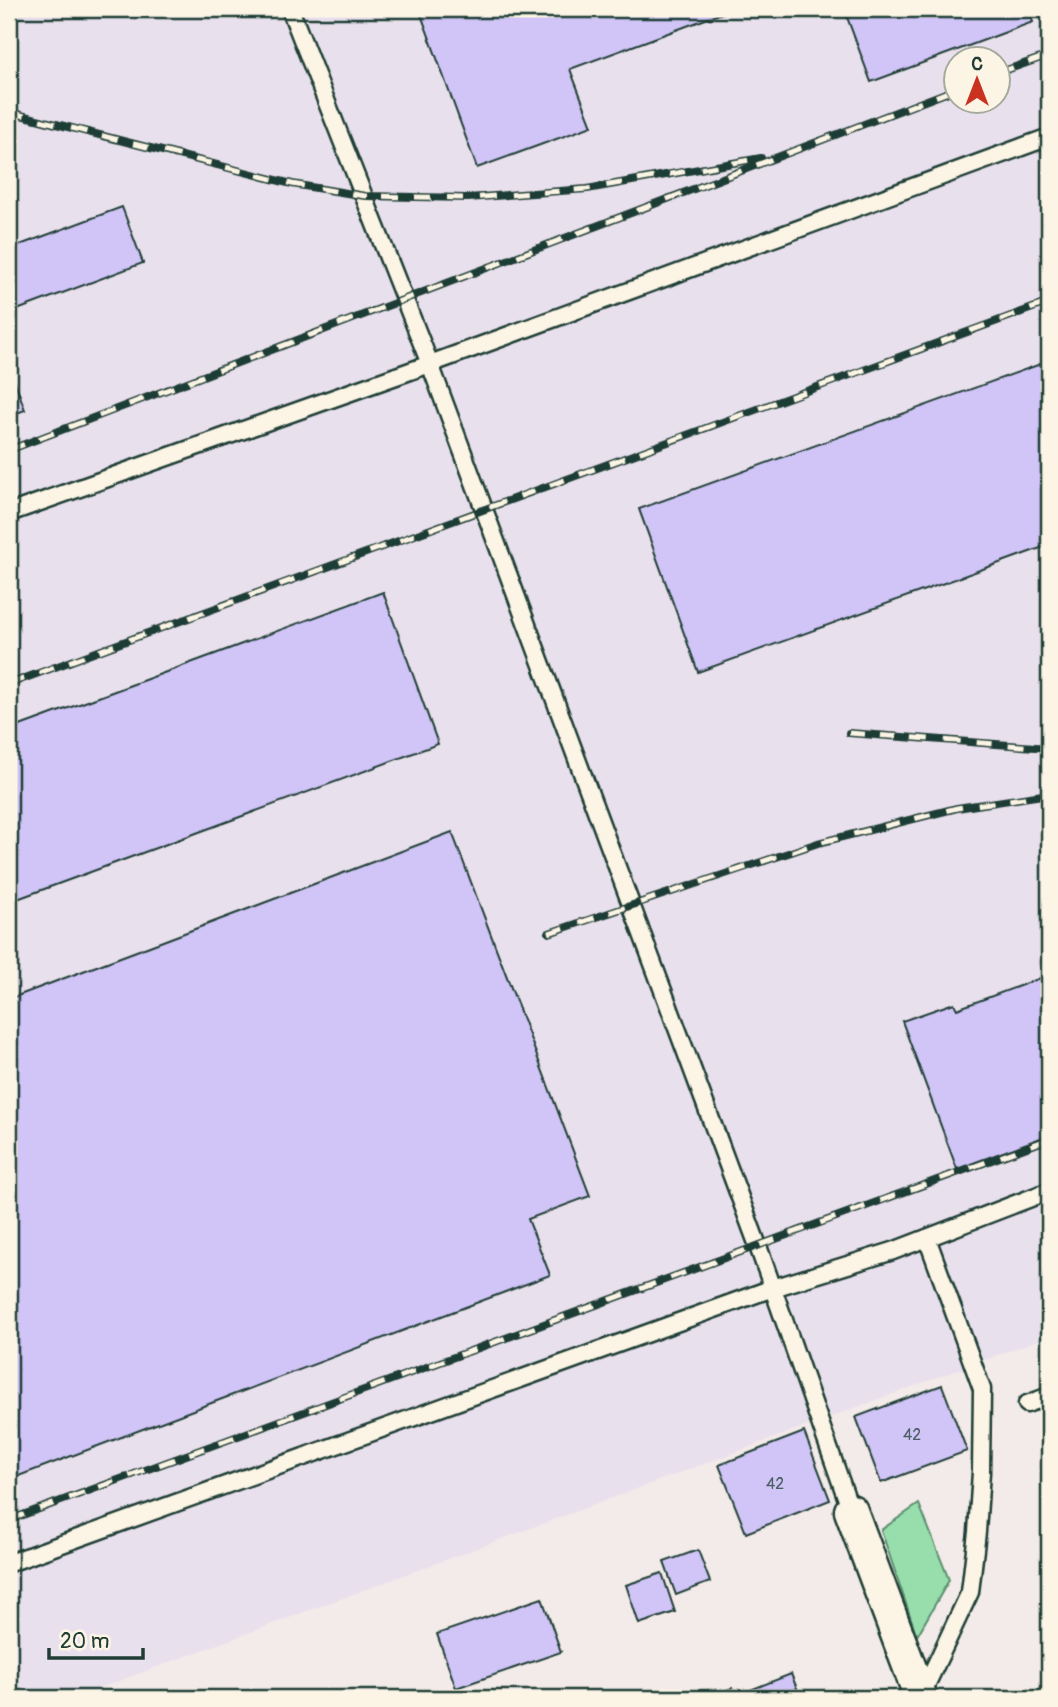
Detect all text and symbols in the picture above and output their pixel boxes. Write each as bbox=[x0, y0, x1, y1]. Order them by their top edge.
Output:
north arrow bbox=[942, 46, 1012, 116]
text: С bbox=[971, 52, 983, 76]
house number: 42 bbox=[903, 1425, 921, 1445]
house number: 42 bbox=[766, 1474, 784, 1494]
scale bar bbox=[49, 1616, 144, 1660]
text: 20 m bbox=[60, 1628, 109, 1655]

